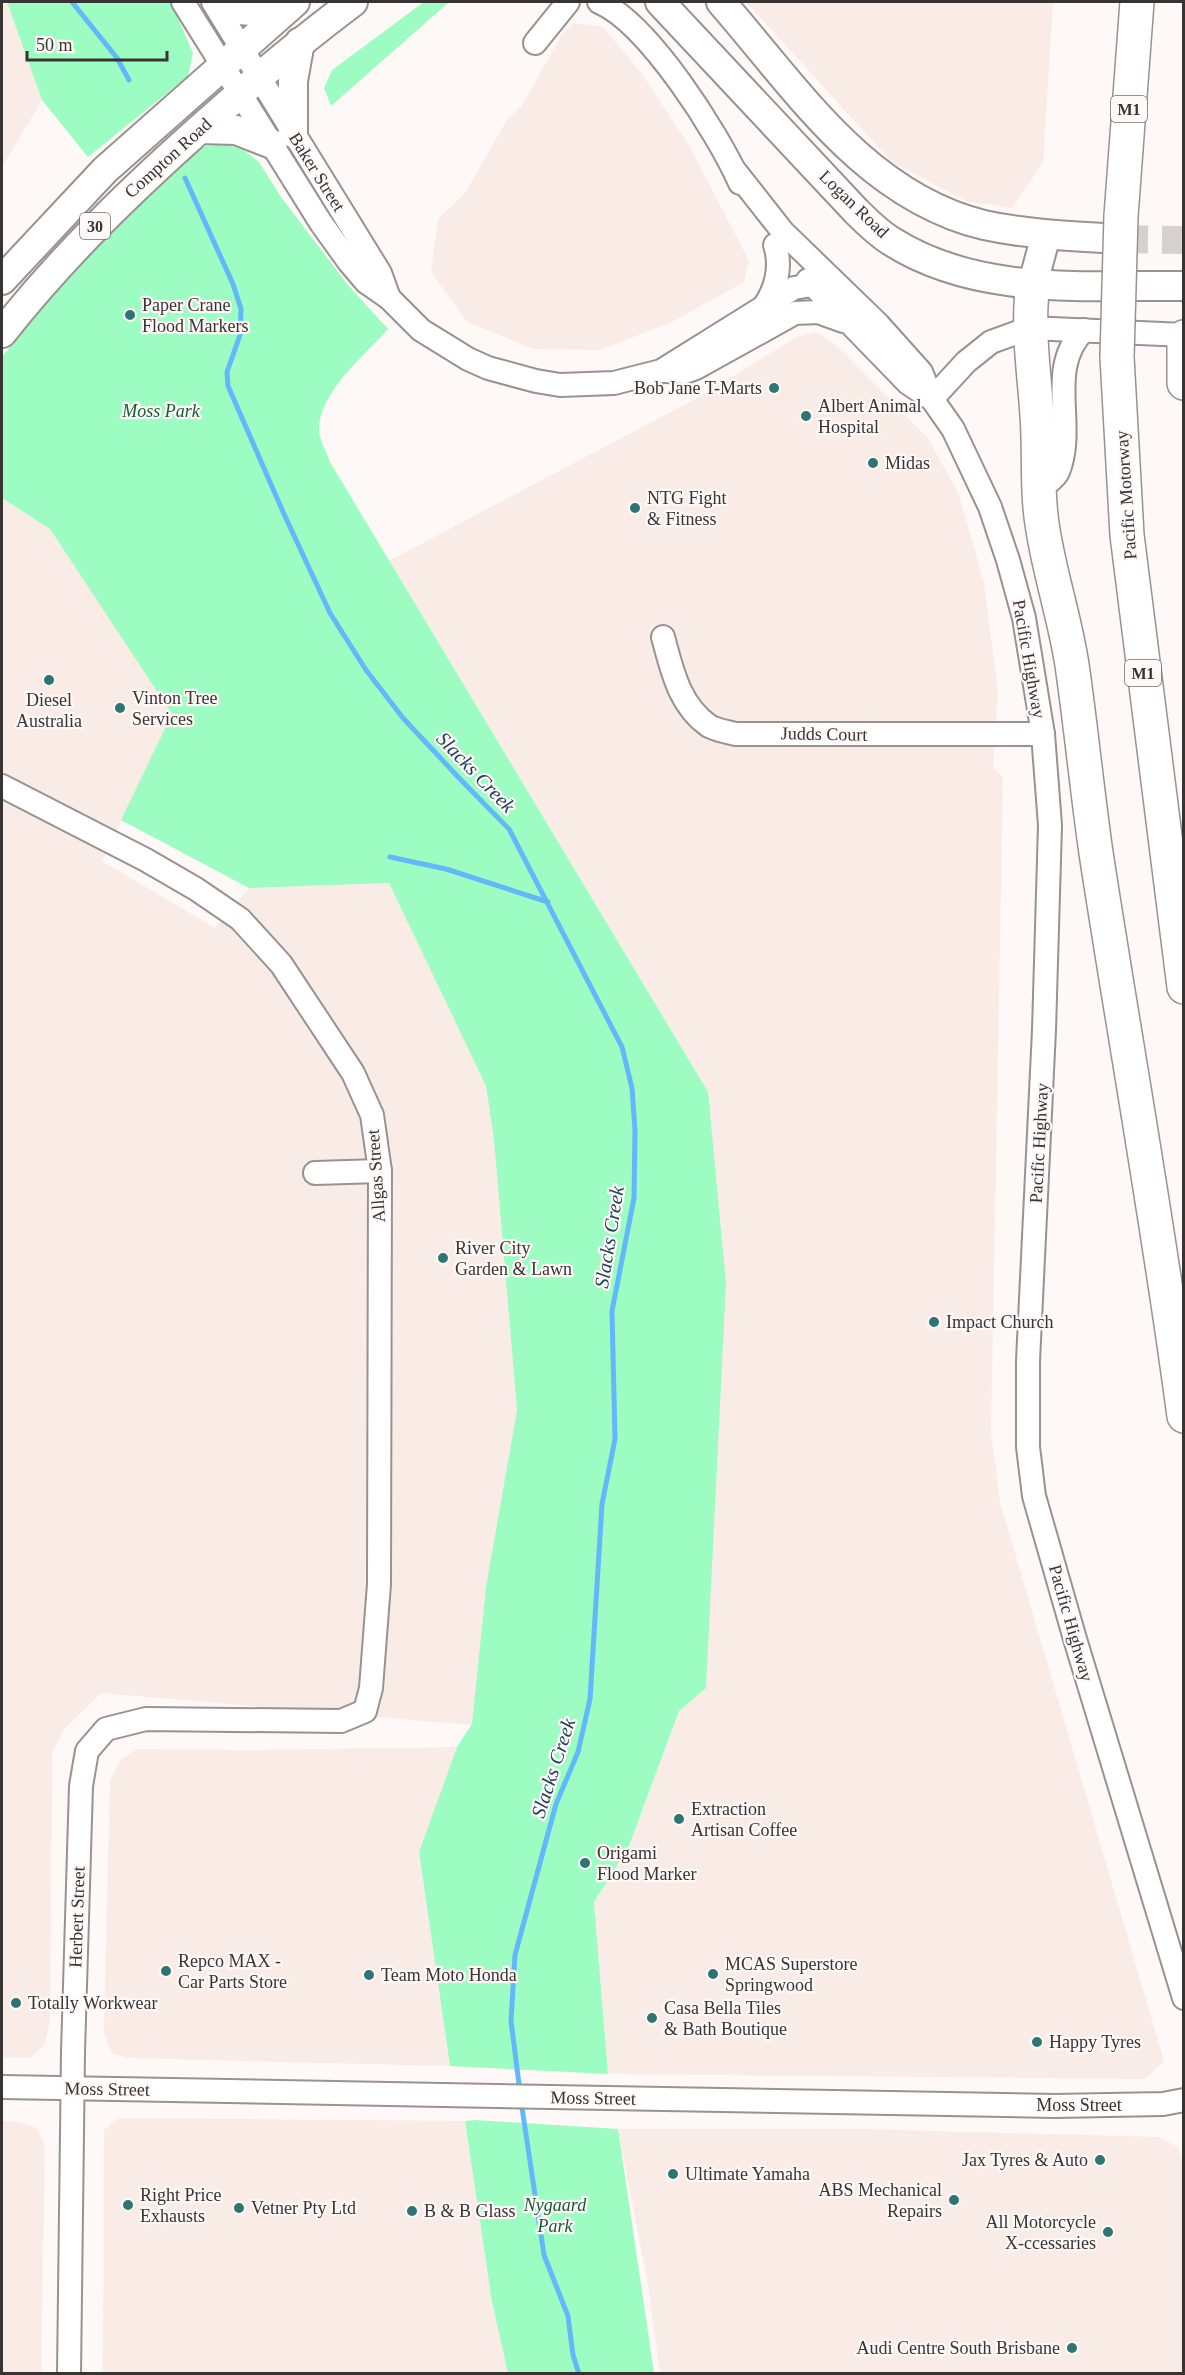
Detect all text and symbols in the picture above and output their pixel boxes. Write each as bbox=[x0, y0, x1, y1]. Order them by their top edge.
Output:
scale bar bbox=[27, 24, 166, 62]
text: 50 m bbox=[36, 35, 73, 55]
road number: M1 bbox=[1111, 96, 1147, 122]
street label: Compton Road bbox=[121, 114, 215, 202]
street label: Baker Street bbox=[285, 129, 349, 215]
street label: Logan Road bbox=[815, 166, 893, 242]
road number: 30 bbox=[80, 213, 110, 239]
place label: Paper Crane Flood Markers bbox=[142, 295, 249, 336]
marker: Paper Crane Flood Markers bbox=[123, 308, 137, 322]
place label: Bob Jane T-Marts bbox=[634, 378, 762, 398]
marker: Bob Jane T-Marts bbox=[767, 381, 781, 395]
place label: Albert Animal Hospital bbox=[818, 396, 921, 437]
park label: Moss Park bbox=[121, 401, 201, 421]
marker: Albert Animal Hospital bbox=[799, 409, 813, 423]
street label: Pacific Motorway bbox=[1112, 430, 1140, 560]
place label: Midas bbox=[885, 453, 930, 473]
marker: Midas bbox=[866, 456, 880, 470]
place label: NTG Fight & Fitness bbox=[647, 488, 727, 529]
marker: NTG Fight & Fitness bbox=[628, 501, 642, 515]
street label: Pacific Highway bbox=[1009, 598, 1049, 720]
road number: M1 bbox=[1125, 660, 1161, 686]
marker: Diesel Australia bbox=[42, 673, 56, 687]
place label: Vinton Tree Services bbox=[132, 688, 217, 729]
place label: Diesel Australia bbox=[16, 690, 82, 731]
marker: Vinton Tree Services bbox=[113, 701, 127, 715]
street label: Judds Court bbox=[781, 723, 867, 745]
water label: Slacks Creek bbox=[432, 727, 521, 818]
street label: Pacific Highway bbox=[1026, 1082, 1052, 1204]
street label: Allgas Street bbox=[363, 1129, 389, 1223]
water label: Slacks Creek bbox=[590, 1183, 628, 1290]
place label: River City Garden & Lawn bbox=[455, 1238, 572, 1279]
marker: River City Garden & Lawn bbox=[436, 1251, 450, 1265]
place label: Impact Church bbox=[946, 1312, 1053, 1332]
marker: Impact Church bbox=[927, 1315, 941, 1329]
street label: Pacific Highway bbox=[1045, 1562, 1097, 1684]
water label: Slacks Creek bbox=[527, 1715, 580, 1820]
place label: Extraction Artisan Coffee bbox=[691, 1799, 797, 1840]
marker: Extraction Artisan Coffee bbox=[672, 1812, 686, 1826]
place label: Origami Flood Marker bbox=[597, 1843, 696, 1884]
marker: Origami Flood Marker bbox=[578, 1856, 592, 1870]
street label: Herbert Street bbox=[65, 1866, 89, 1968]
place label: Repco MAX - Car Parts Store bbox=[178, 1951, 287, 1992]
place label: MCAS Superstore Springwood bbox=[725, 1954, 858, 1995]
marker: Repco MAX - Car Parts Store bbox=[159, 1964, 173, 1978]
place label: Team Moto Honda bbox=[381, 1965, 517, 1985]
marker: MCAS Superstore Springwood bbox=[706, 1967, 720, 1981]
marker: Team Moto Honda bbox=[362, 1968, 376, 1982]
place label: Totally Workwear bbox=[28, 1993, 157, 2013]
marker: Totally Workwear bbox=[9, 1996, 23, 2010]
place label: Casa Bella Tiles & Bath Boutique bbox=[664, 1998, 787, 2039]
marker: Casa Bella Tiles & Bath Boutique bbox=[645, 2011, 659, 2025]
place label: Happy Tyres bbox=[1049, 2032, 1141, 2052]
marker: Happy Tyres bbox=[1030, 2035, 1044, 2049]
street label: Moss Street bbox=[64, 2078, 150, 2100]
street label: Moss Street bbox=[550, 2087, 636, 2109]
street label: Moss Street bbox=[1036, 2095, 1122, 2115]
place label: Jax Tyres & Auto bbox=[962, 2150, 1088, 2170]
marker: Jax Tyres & Auto bbox=[1093, 2153, 1107, 2167]
place label: Ultimate Yamaha bbox=[685, 2164, 810, 2184]
marker: Ultimate Yamaha bbox=[666, 2167, 680, 2181]
place label: ABS Mechanical Repairs bbox=[819, 2180, 942, 2221]
place label: Right Price Exhausts bbox=[140, 2185, 222, 2226]
marker: ABS Mechanical Repairs bbox=[947, 2193, 961, 2207]
park label: Nygaard Park bbox=[523, 2195, 587, 2236]
marker: Right Price Exhausts bbox=[121, 2198, 135, 2212]
place label: Vetner Pty Ltd bbox=[251, 2198, 356, 2218]
marker: Vetner Pty Ltd bbox=[232, 2201, 246, 2215]
place label: B & B Glass bbox=[424, 2201, 516, 2221]
marker: B & B Glass bbox=[405, 2204, 419, 2218]
place label: All Motorcycle X-ccessaries bbox=[986, 2212, 1096, 2253]
marker: All Motorcycle X-ccessaries bbox=[1101, 2225, 1115, 2239]
place label: Audi Centre South Brisbane bbox=[857, 2338, 1060, 2358]
marker: Audi Centre South Brisbane bbox=[1065, 2341, 1079, 2355]

